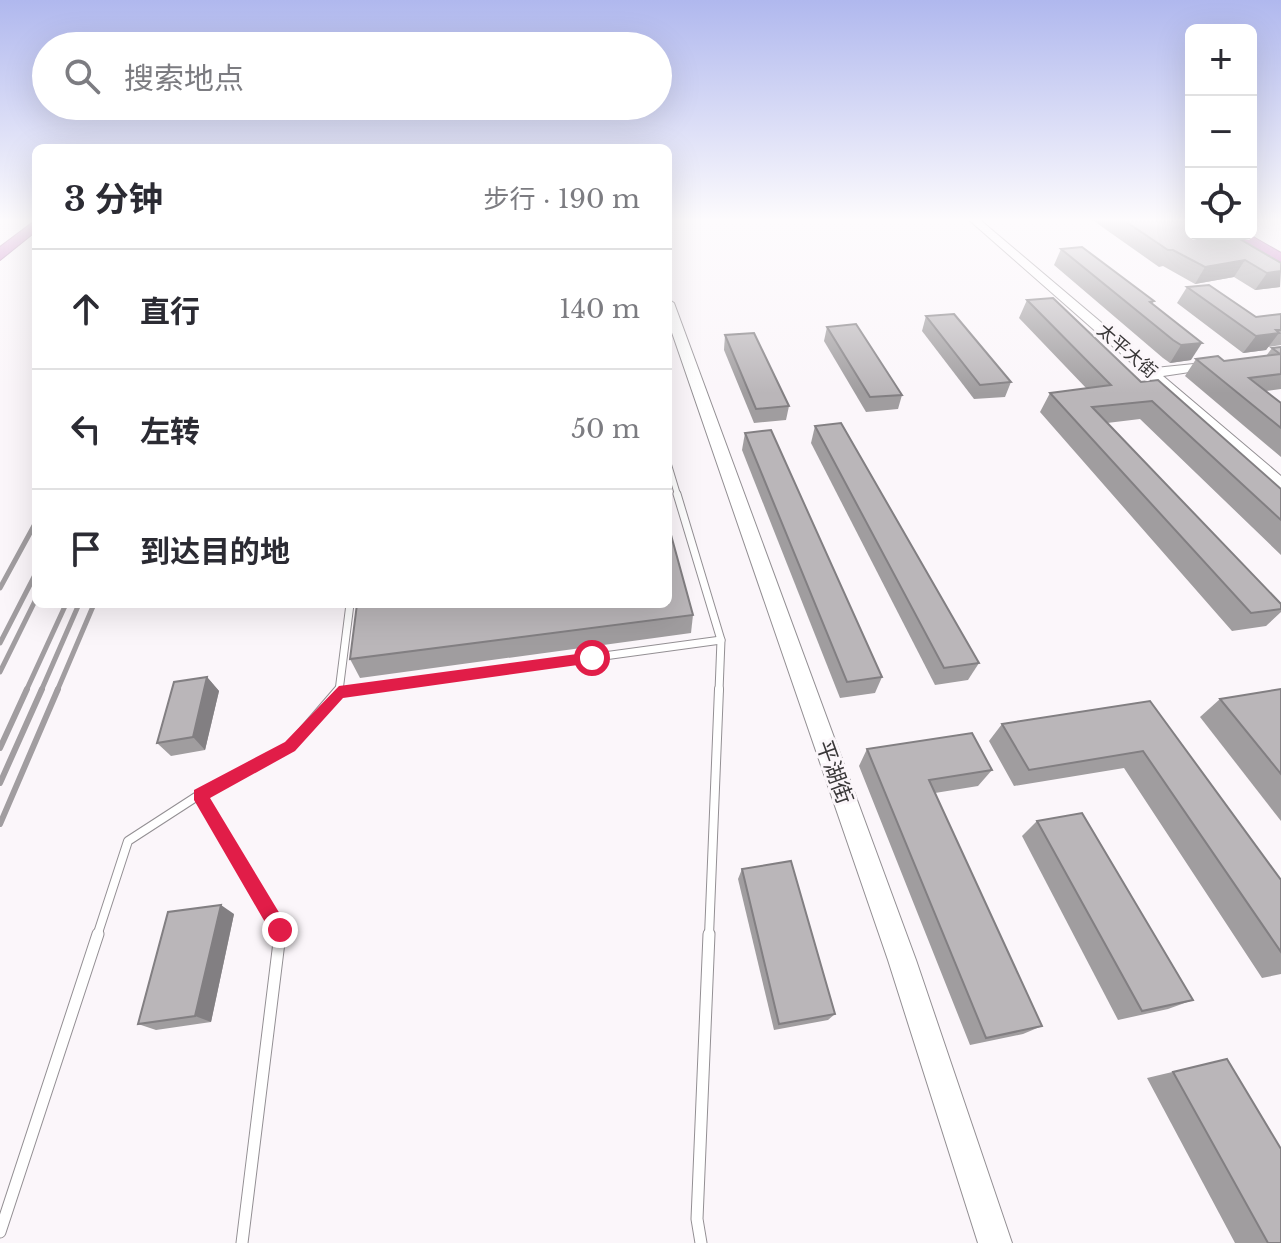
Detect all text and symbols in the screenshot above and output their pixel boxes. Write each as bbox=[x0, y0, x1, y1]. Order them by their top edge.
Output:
map controls bbox=[1185, 24, 1257, 240]
button: + bbox=[1185, 24, 1257, 96]
search box bbox=[32, 32, 672, 120]
icon: search bbox=[60, 54, 104, 98]
text: 搜索地点 bbox=[124, 60, 244, 97]
button: − bbox=[1185, 96, 1257, 168]
button: locate bbox=[1185, 168, 1257, 240]
text: 3 分钟 bbox=[64, 178, 163, 220]
text: 步行 · 190 m bbox=[483, 183, 640, 215]
icon: ahead bbox=[64, 287, 108, 331]
text: 直行 bbox=[140, 293, 200, 330]
text: 140 m bbox=[559, 293, 640, 325]
street label: 太平大街 bbox=[1093, 319, 1161, 383]
icon: left bbox=[64, 407, 108, 451]
text: 左转 bbox=[140, 413, 200, 450]
text: 50 m bbox=[571, 413, 640, 445]
icon: arrive bbox=[64, 527, 108, 571]
text: 到达目的地 bbox=[140, 533, 290, 570]
route start bbox=[574, 640, 610, 676]
street label: 平湖街 bbox=[811, 737, 859, 808]
route end bbox=[262, 912, 298, 948]

